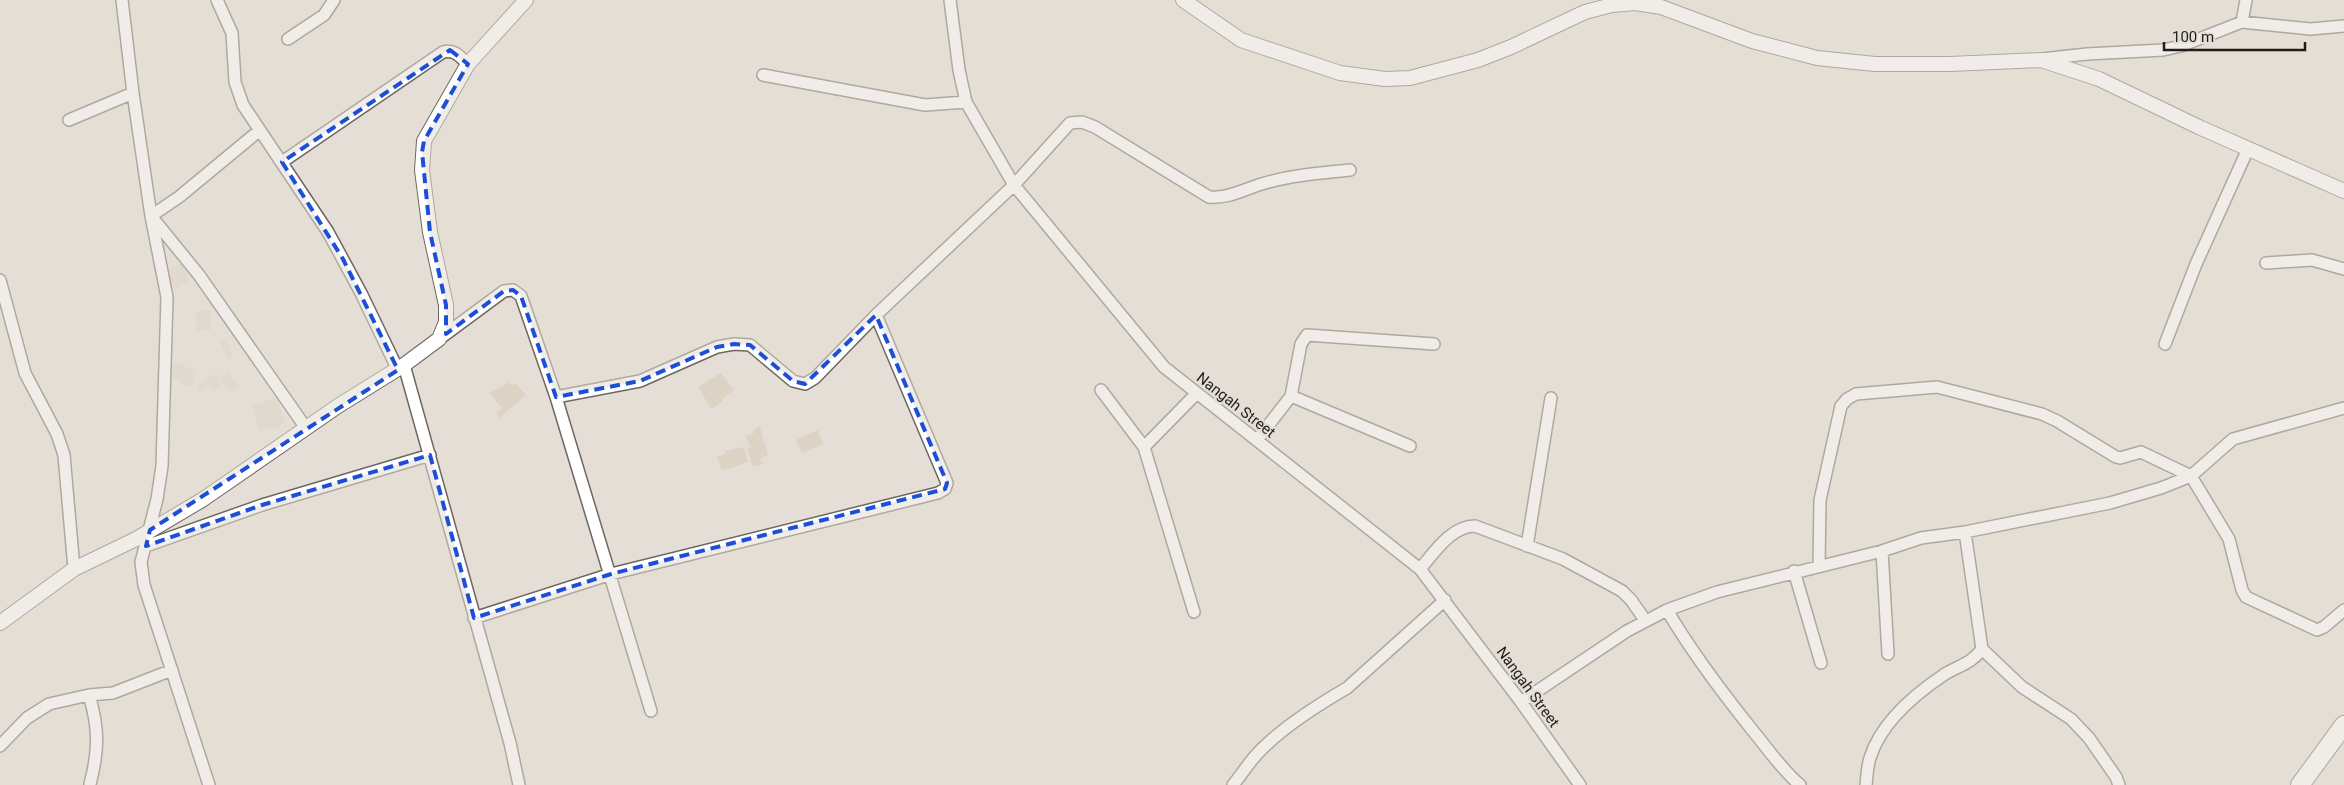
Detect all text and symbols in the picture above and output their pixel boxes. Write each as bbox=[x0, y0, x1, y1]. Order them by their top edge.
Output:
scale bar bbox=[2164, 20, 2305, 52]
text: 100 m bbox=[2172, 28, 2214, 46]
street label: Nangah Street bbox=[1193, 369, 1279, 441]
street label: Nangah Street bbox=[1493, 643, 1563, 731]

